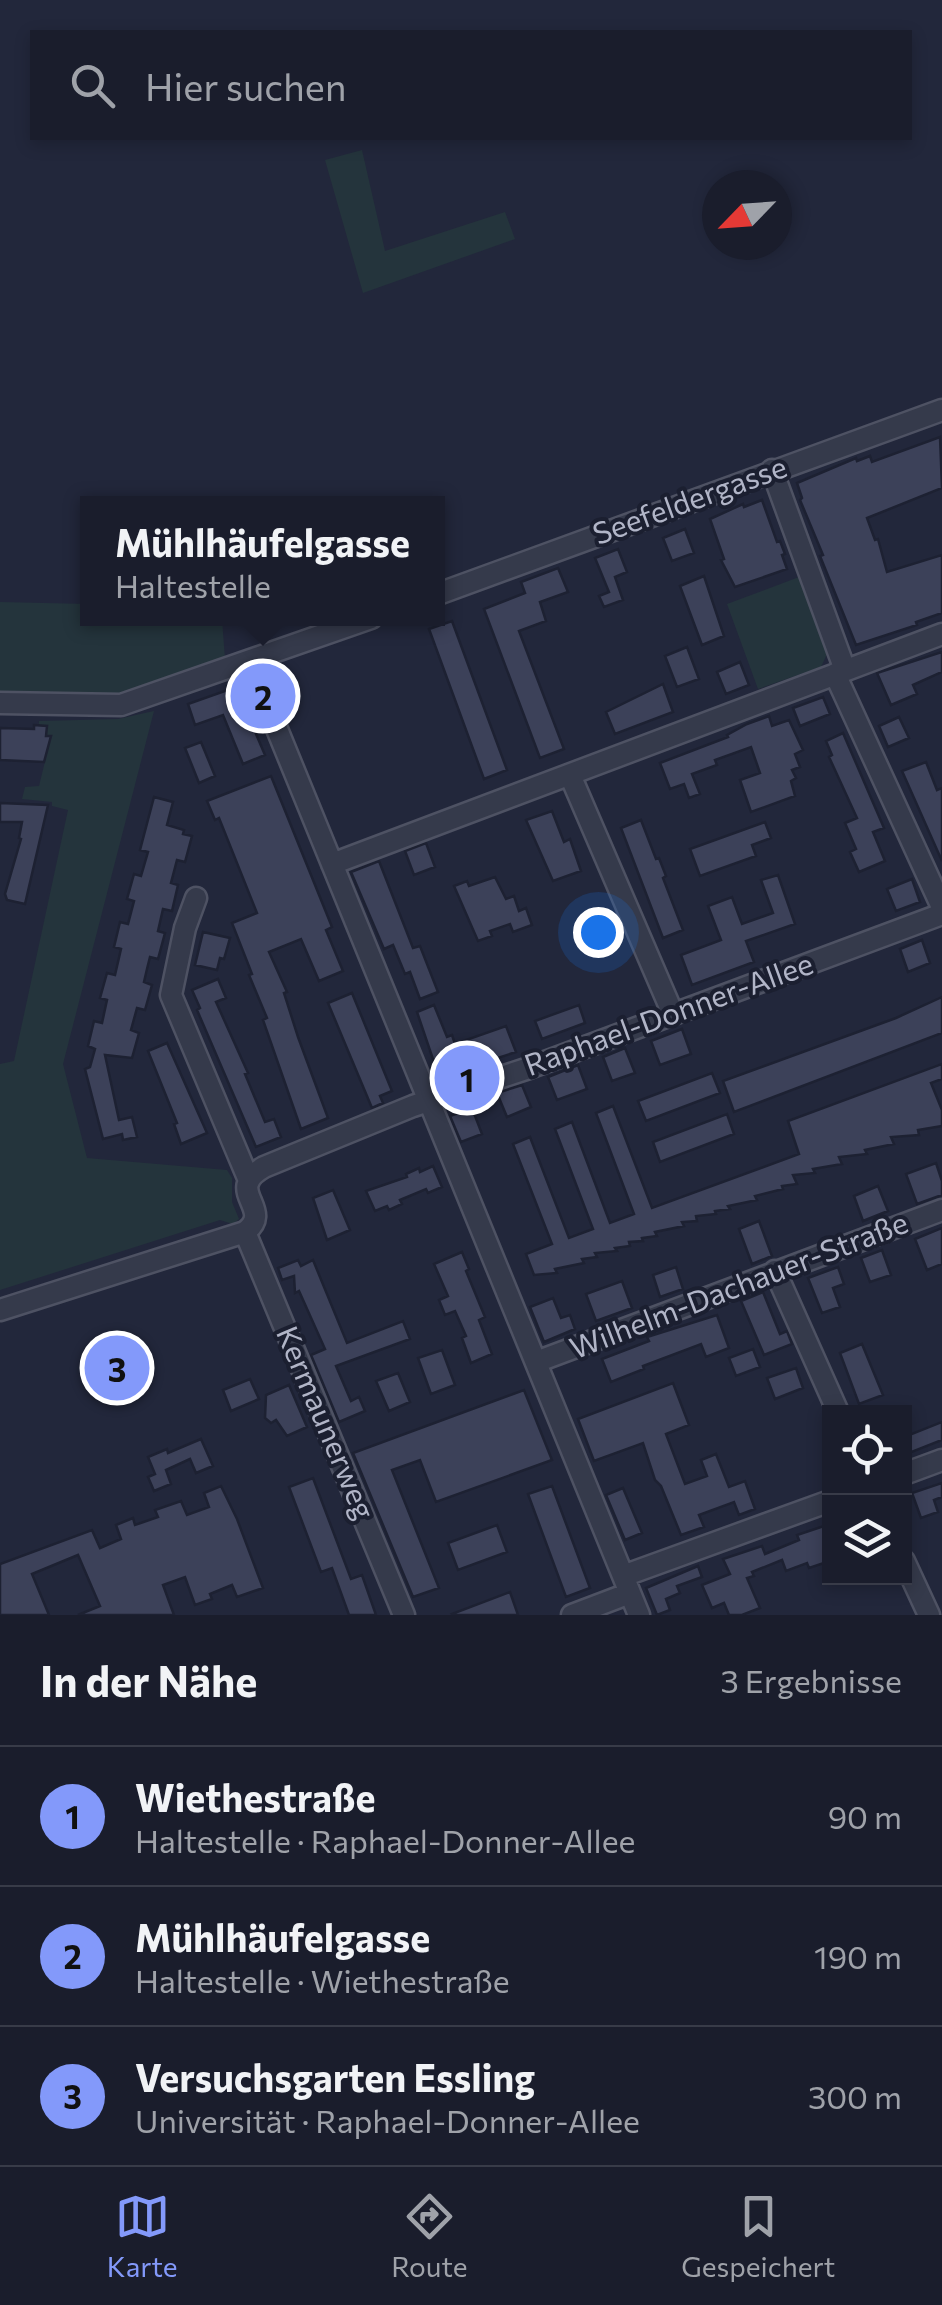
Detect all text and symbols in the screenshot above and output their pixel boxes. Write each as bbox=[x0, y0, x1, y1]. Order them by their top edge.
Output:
search box bbox=[30, 30, 912, 140]
icon: search bbox=[65, 58, 120, 113]
text: Hier suchen bbox=[145, 62, 347, 109]
north arrow bbox=[702, 170, 792, 260]
street label: Seefeldergasse bbox=[587, 446, 791, 551]
popup bbox=[80, 496, 445, 626]
text: Mühlhäufelgasse bbox=[115, 518, 410, 565]
text: Haltestelle bbox=[115, 565, 271, 605]
pin: 2 bbox=[230, 658, 296, 734]
your location bbox=[573, 907, 624, 958]
street label: Raphael-Donner-Allee bbox=[519, 943, 817, 1082]
pin: 1 bbox=[434, 1040, 500, 1116]
street label: Wilhelm-Dachauer-Straße bbox=[564, 1202, 912, 1365]
street label: Kermaunerweg bbox=[270, 1320, 385, 1524]
pin: 3 bbox=[84, 1330, 150, 1406]
map controls bbox=[822, 1405, 912, 1585]
button: locate bbox=[822, 1405, 912, 1495]
button: layers bbox=[822, 1495, 912, 1585]
text: In der Nähe bbox=[40, 1654, 257, 1706]
text: 3 Ergebnisse bbox=[720, 1660, 902, 1700]
text: Wiethestraße bbox=[135, 1773, 375, 1820]
text: 1 bbox=[65, 1796, 80, 1836]
text: 90 m bbox=[828, 1796, 902, 1836]
text: Haltestelle · Raphael-Donner-Allee bbox=[135, 1820, 635, 1860]
text: Mühlhäufelgasse bbox=[135, 1913, 430, 1960]
text: 2 bbox=[63, 1936, 82, 1976]
text: 190 m bbox=[814, 1936, 902, 1976]
text: Haltestelle · Wiethestraße bbox=[135, 1960, 510, 2000]
text: Versuchsgarten Essling bbox=[135, 2053, 535, 2100]
text: 3 bbox=[63, 2076, 82, 2116]
text: 300 m bbox=[808, 2076, 902, 2116]
text: Universität · Raphael-Donner-Allee bbox=[135, 2100, 640, 2140]
tab: Karte bbox=[107, 2189, 178, 2283]
tab: Route bbox=[391, 2189, 468, 2283]
tab: Gespeichert bbox=[681, 2189, 835, 2283]

